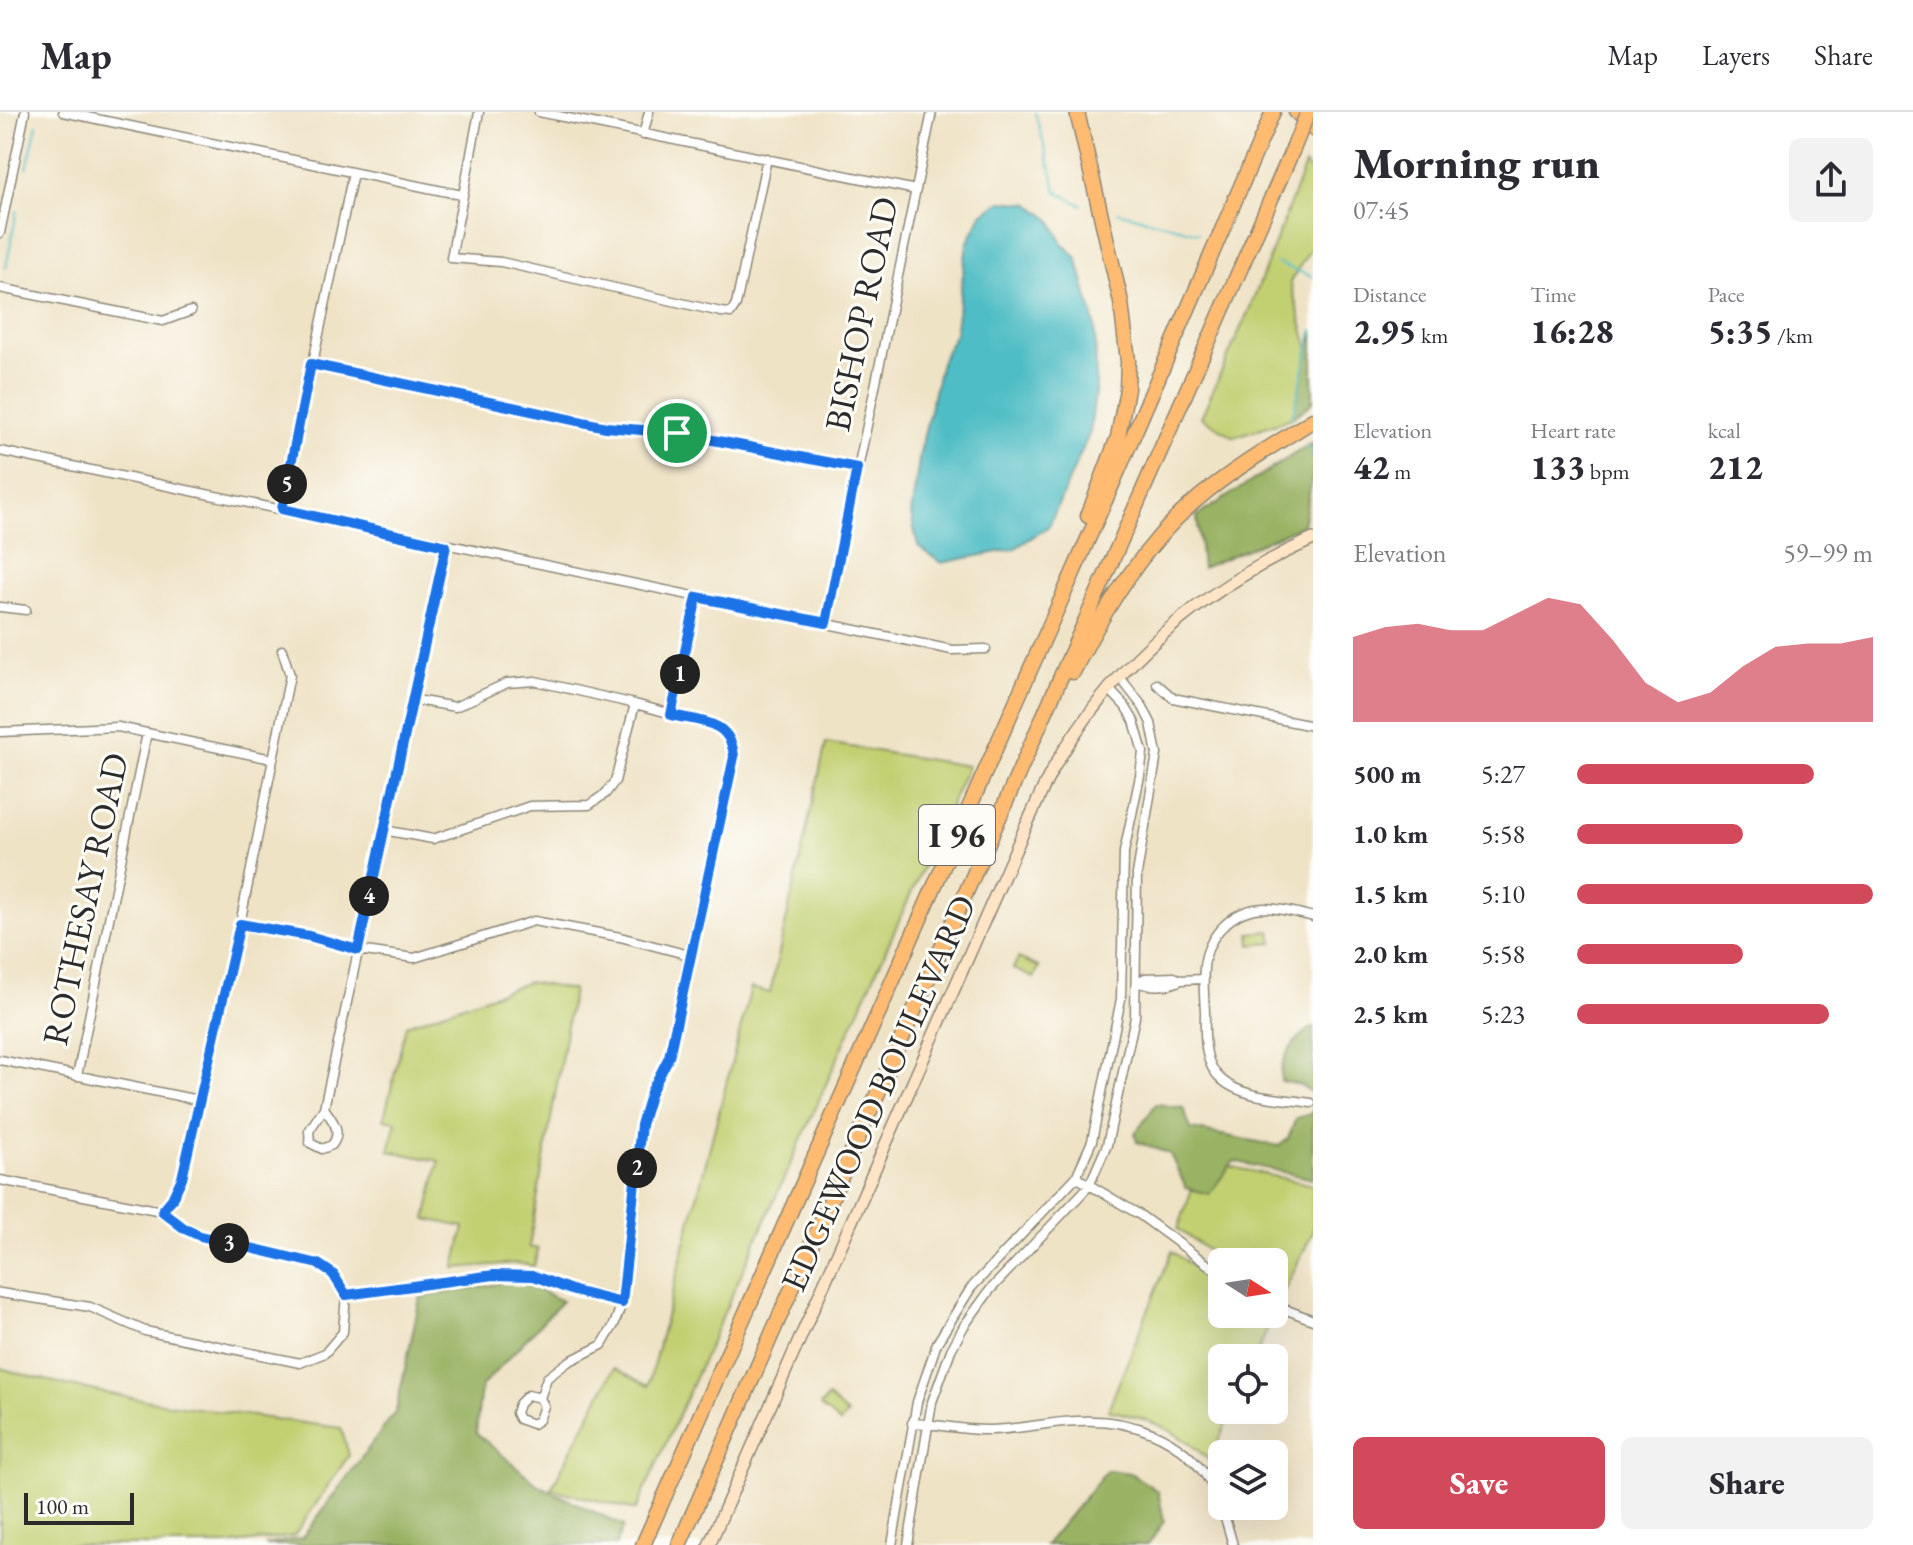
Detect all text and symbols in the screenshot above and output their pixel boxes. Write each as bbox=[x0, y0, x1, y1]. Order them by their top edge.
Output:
text: Map bbox=[40, 31, 112, 80]
text: Map bbox=[1608, 37, 1658, 73]
text: Layers bbox=[1702, 37, 1770, 73]
text: Share bbox=[1814, 37, 1873, 73]
text: Morning run bbox=[1353, 134, 1600, 191]
button: share bbox=[1789, 138, 1873, 222]
street label: BISHOP ROAD bbox=[813, 193, 909, 435]
text: 07:45 bbox=[1353, 193, 1409, 227]
text: Distance bbox=[1353, 280, 1426, 309]
text: Time bbox=[1530, 280, 1576, 309]
text: Pace bbox=[1708, 280, 1745, 309]
text: 2.95 bbox=[1353, 309, 1417, 353]
text: 16:28 bbox=[1530, 309, 1614, 353]
text: 5:35 bbox=[1708, 309, 1773, 353]
text: km bbox=[1417, 321, 1448, 350]
text: /km bbox=[1773, 321, 1813, 350]
pin bbox=[643, 399, 711, 467]
icon: arrive bbox=[655, 411, 699, 455]
text: Elevation bbox=[1353, 416, 1432, 445]
text: Heart rate bbox=[1530, 416, 1616, 445]
text: kcal bbox=[1708, 416, 1741, 445]
text: 42 bbox=[1353, 445, 1390, 489]
text: 133 bbox=[1530, 445, 1585, 489]
text: 212 bbox=[1708, 445, 1763, 489]
text: m bbox=[1390, 457, 1411, 486]
text: bpm bbox=[1585, 457, 1630, 486]
pin: 5 bbox=[267, 464, 307, 504]
text: 5 bbox=[281, 469, 293, 498]
text: Elevation bbox=[1353, 536, 1447, 570]
text: 59–99 m bbox=[1783, 536, 1873, 570]
pin: 1 bbox=[660, 654, 700, 694]
text: 1 bbox=[674, 659, 686, 688]
street label: ROTHESAY ROAD bbox=[31, 749, 139, 1049]
text: 500 m bbox=[1353, 757, 1421, 791]
text: 5:27 bbox=[1481, 757, 1525, 791]
road number: I 96 bbox=[919, 805, 995, 865]
text: 1.0 km bbox=[1353, 817, 1428, 851]
text: 5:58 bbox=[1481, 817, 1525, 851]
pin: 4 bbox=[349, 876, 389, 916]
text: 1.5 km bbox=[1353, 877, 1428, 911]
text: 5:10 bbox=[1481, 877, 1525, 911]
text: 4 bbox=[363, 881, 375, 910]
street label: EDGEWOOD BOULEVARD bbox=[769, 888, 987, 1298]
text: 2.0 km bbox=[1353, 937, 1428, 971]
text: 5:58 bbox=[1481, 937, 1525, 971]
text: 2.5 km bbox=[1353, 997, 1428, 1031]
text: 5:23 bbox=[1481, 997, 1525, 1031]
pin: 2 bbox=[617, 1148, 657, 1188]
text: 2 bbox=[631, 1153, 643, 1182]
pin: 3 bbox=[209, 1223, 249, 1263]
text: 3 bbox=[223, 1228, 235, 1257]
north arrow bbox=[1208, 1248, 1288, 1328]
map controls bbox=[1208, 1248, 1288, 1520]
button: locate bbox=[1208, 1344, 1288, 1424]
button: Save bbox=[1353, 1437, 1605, 1529]
button: Share bbox=[1621, 1437, 1873, 1529]
button: layers bbox=[1208, 1440, 1288, 1520]
scale bar bbox=[24, 1489, 134, 1525]
text: 100 m bbox=[36, 1492, 89, 1521]

